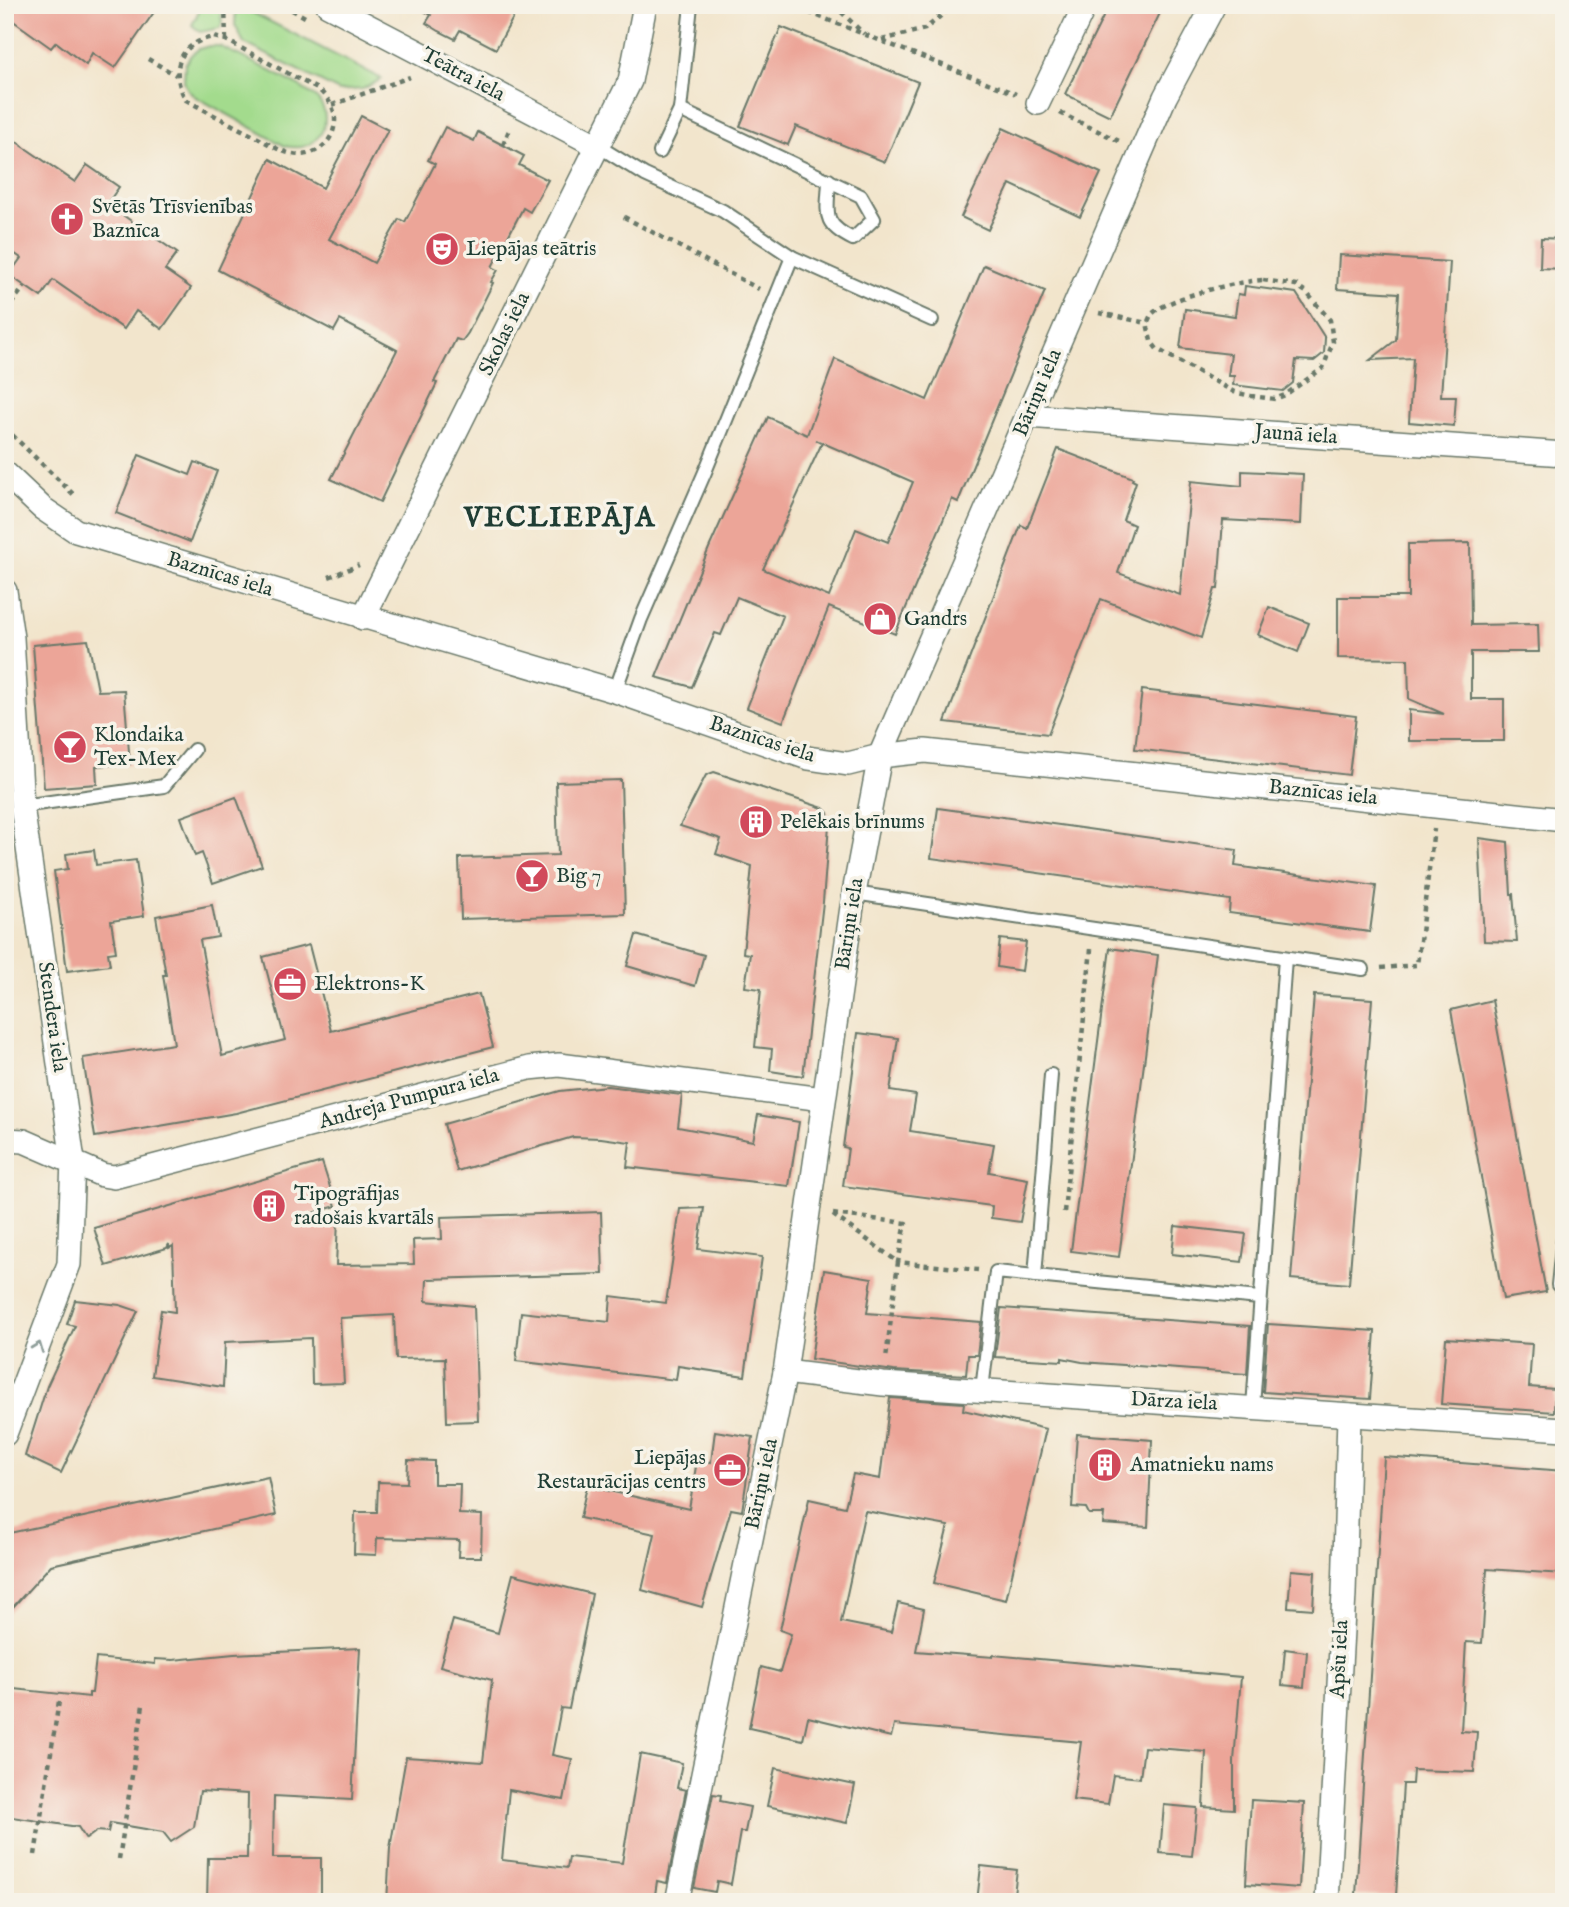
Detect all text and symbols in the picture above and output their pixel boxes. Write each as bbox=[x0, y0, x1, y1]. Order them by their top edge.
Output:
street label: Teātra iela bbox=[417, 42, 510, 109]
place label: Svētās Trīsvienības Baznīca bbox=[92, 194, 253, 245]
church icon: Svētās Trīsvienības Baznīca bbox=[48, 200, 86, 238]
theatre icon: Liepājas teātris bbox=[423, 230, 461, 268]
place label: Liepājas teātris bbox=[466, 236, 596, 263]
street label: Skolas iela bbox=[473, 287, 537, 380]
street label: Bāriņu iela bbox=[1007, 344, 1069, 441]
street label: Jaunā iela bbox=[1252, 419, 1339, 451]
district label: VECLIEPĀJA bbox=[463, 501, 656, 536]
street label: Baznīcas iela bbox=[164, 546, 277, 604]
shop icon: Gandrs bbox=[861, 600, 899, 638]
place label: Gandrs bbox=[904, 606, 967, 633]
street label: Baznīcas iela bbox=[706, 710, 819, 770]
place label: Klondaika Tex-Mex bbox=[94, 722, 184, 773]
bar icon: Klondaika Tex-Mex bbox=[51, 728, 89, 766]
street label: Baznīcas iela bbox=[1267, 774, 1380, 812]
building icon: Pelēkais brīnums bbox=[737, 803, 775, 841]
place label: Pelēkais brīnums bbox=[780, 809, 925, 836]
bar icon: Big 7 bbox=[513, 857, 551, 895]
place label: Big 7 bbox=[556, 863, 601, 890]
street label: Bāriņu iela bbox=[829, 875, 871, 972]
street label: Stendera iela bbox=[31, 960, 73, 1075]
office icon: Elektrons-K bbox=[271, 965, 309, 1003]
place label: Elektrons-K bbox=[314, 971, 426, 998]
street label: Andreja Pumpura iela bbox=[315, 1062, 503, 1136]
place label: Tipogrāfijas radošais kvartāls bbox=[294, 1181, 434, 1232]
building icon: Tipogrāfijas radošais kvartāls bbox=[250, 1187, 288, 1225]
one-way arrow bbox=[29, 1341, 43, 1353]
street label: Dārza iela bbox=[1130, 1386, 1219, 1418]
street label: Bāriņu iela bbox=[739, 1435, 785, 1532]
place label: Liepājas Restaurācijas centrs bbox=[536, 1445, 706, 1496]
building icon: Amatnieku nams bbox=[1086, 1446, 1124, 1484]
office icon: Liepājas Restaurācijas centrs bbox=[711, 1451, 749, 1489]
place label: Amatnieku nams bbox=[1129, 1452, 1274, 1479]
street label: Apšu iela bbox=[1324, 1618, 1356, 1700]

